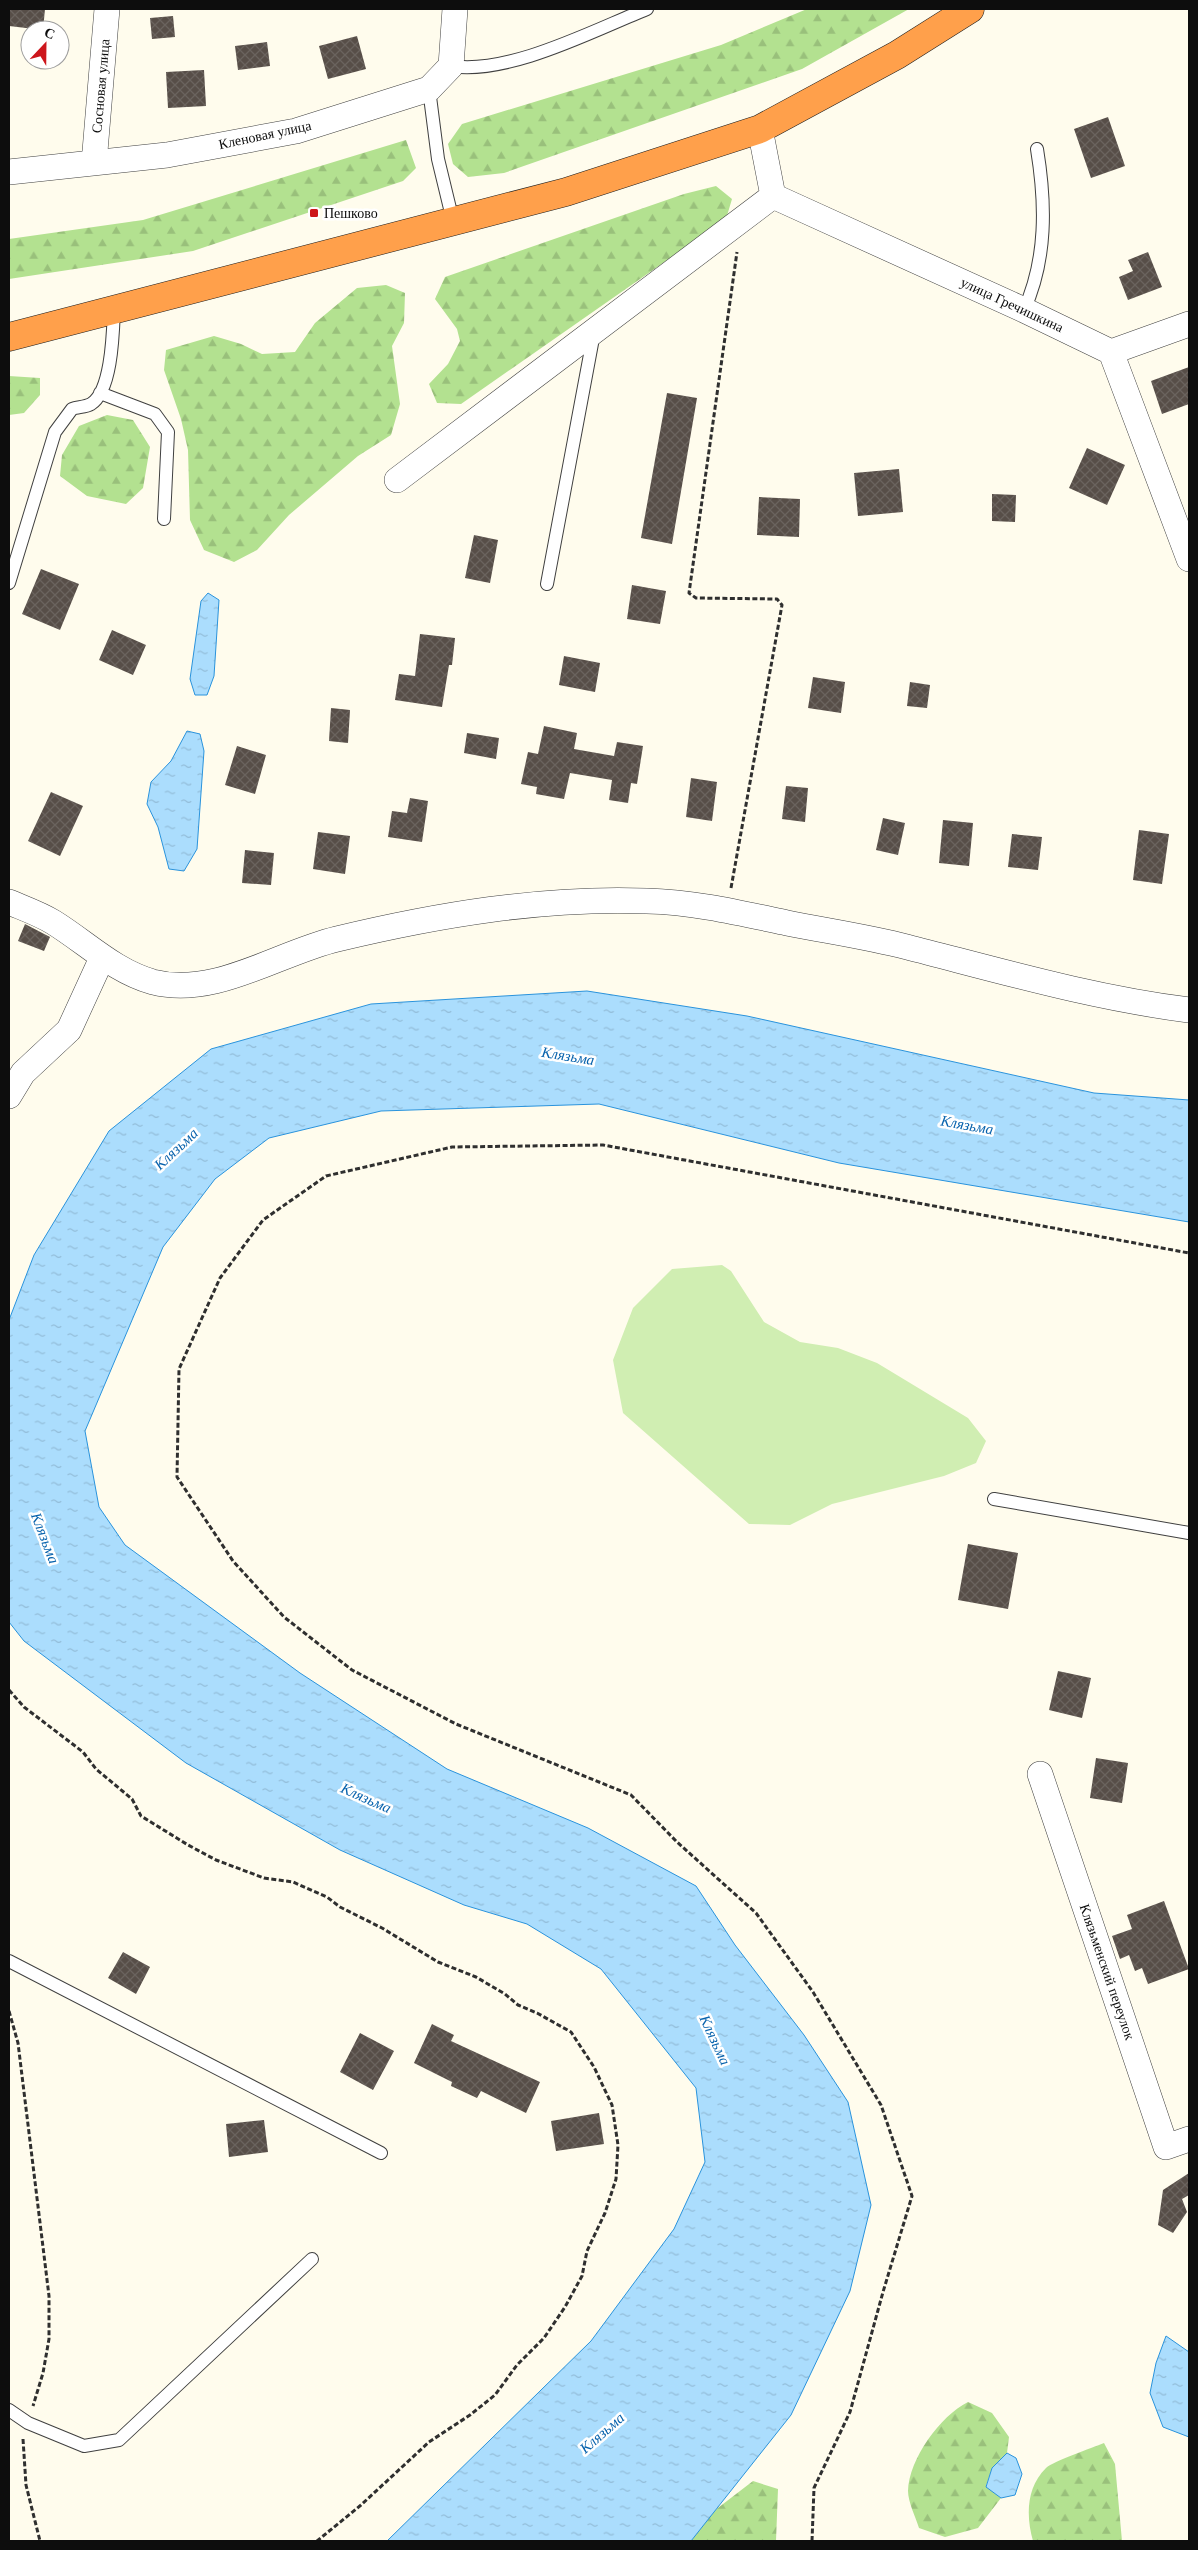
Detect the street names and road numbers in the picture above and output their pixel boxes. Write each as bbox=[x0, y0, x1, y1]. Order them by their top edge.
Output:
street label: Сосновая улица bbox=[89, 37, 113, 134]
street label: Кленовая улица bbox=[217, 118, 313, 152]
street label: улица Гречишкина bbox=[958, 275, 1066, 336]
street label: Клязьменский переулок bbox=[1077, 1902, 1137, 2042]

